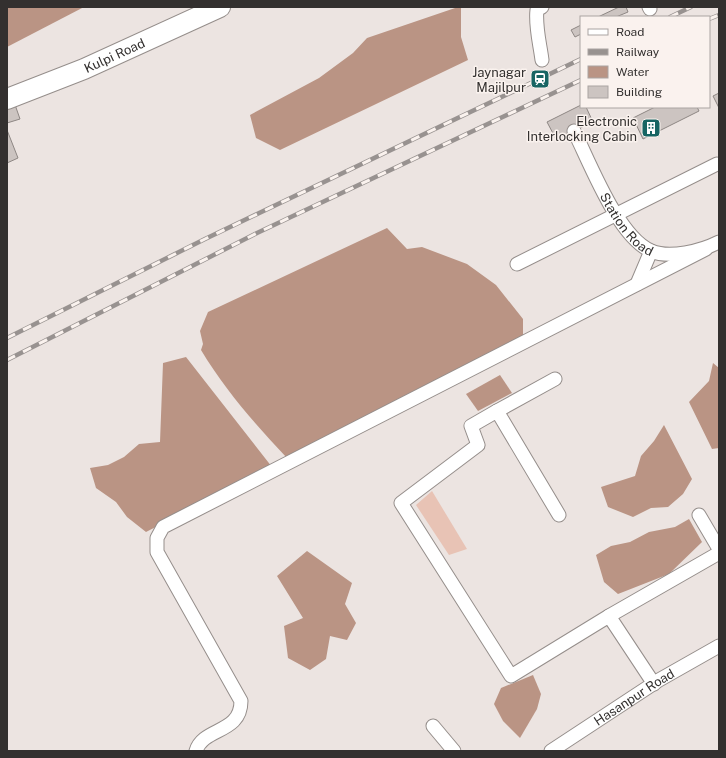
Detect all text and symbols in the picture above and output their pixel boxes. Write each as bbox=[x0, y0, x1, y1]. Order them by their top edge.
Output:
legend bbox=[580, 16, 710, 108]
text: Road bbox=[616, 25, 644, 39]
street label: Kulpi Road bbox=[82, 35, 147, 75]
text: Railway bbox=[616, 45, 660, 59]
place label: Jaynagar Majilpur bbox=[472, 65, 526, 95]
text: Water bbox=[616, 65, 650, 79]
station icon: Jaynagar Majilpur bbox=[529, 68, 551, 90]
text: Building bbox=[616, 85, 662, 99]
place label: Electronic Interlocking Cabin bbox=[527, 114, 637, 144]
building icon: Electronic Interlocking Cabin bbox=[640, 117, 662, 139]
street label: Station Road bbox=[597, 190, 656, 259]
street label: Hasanpur Road bbox=[591, 666, 677, 728]

